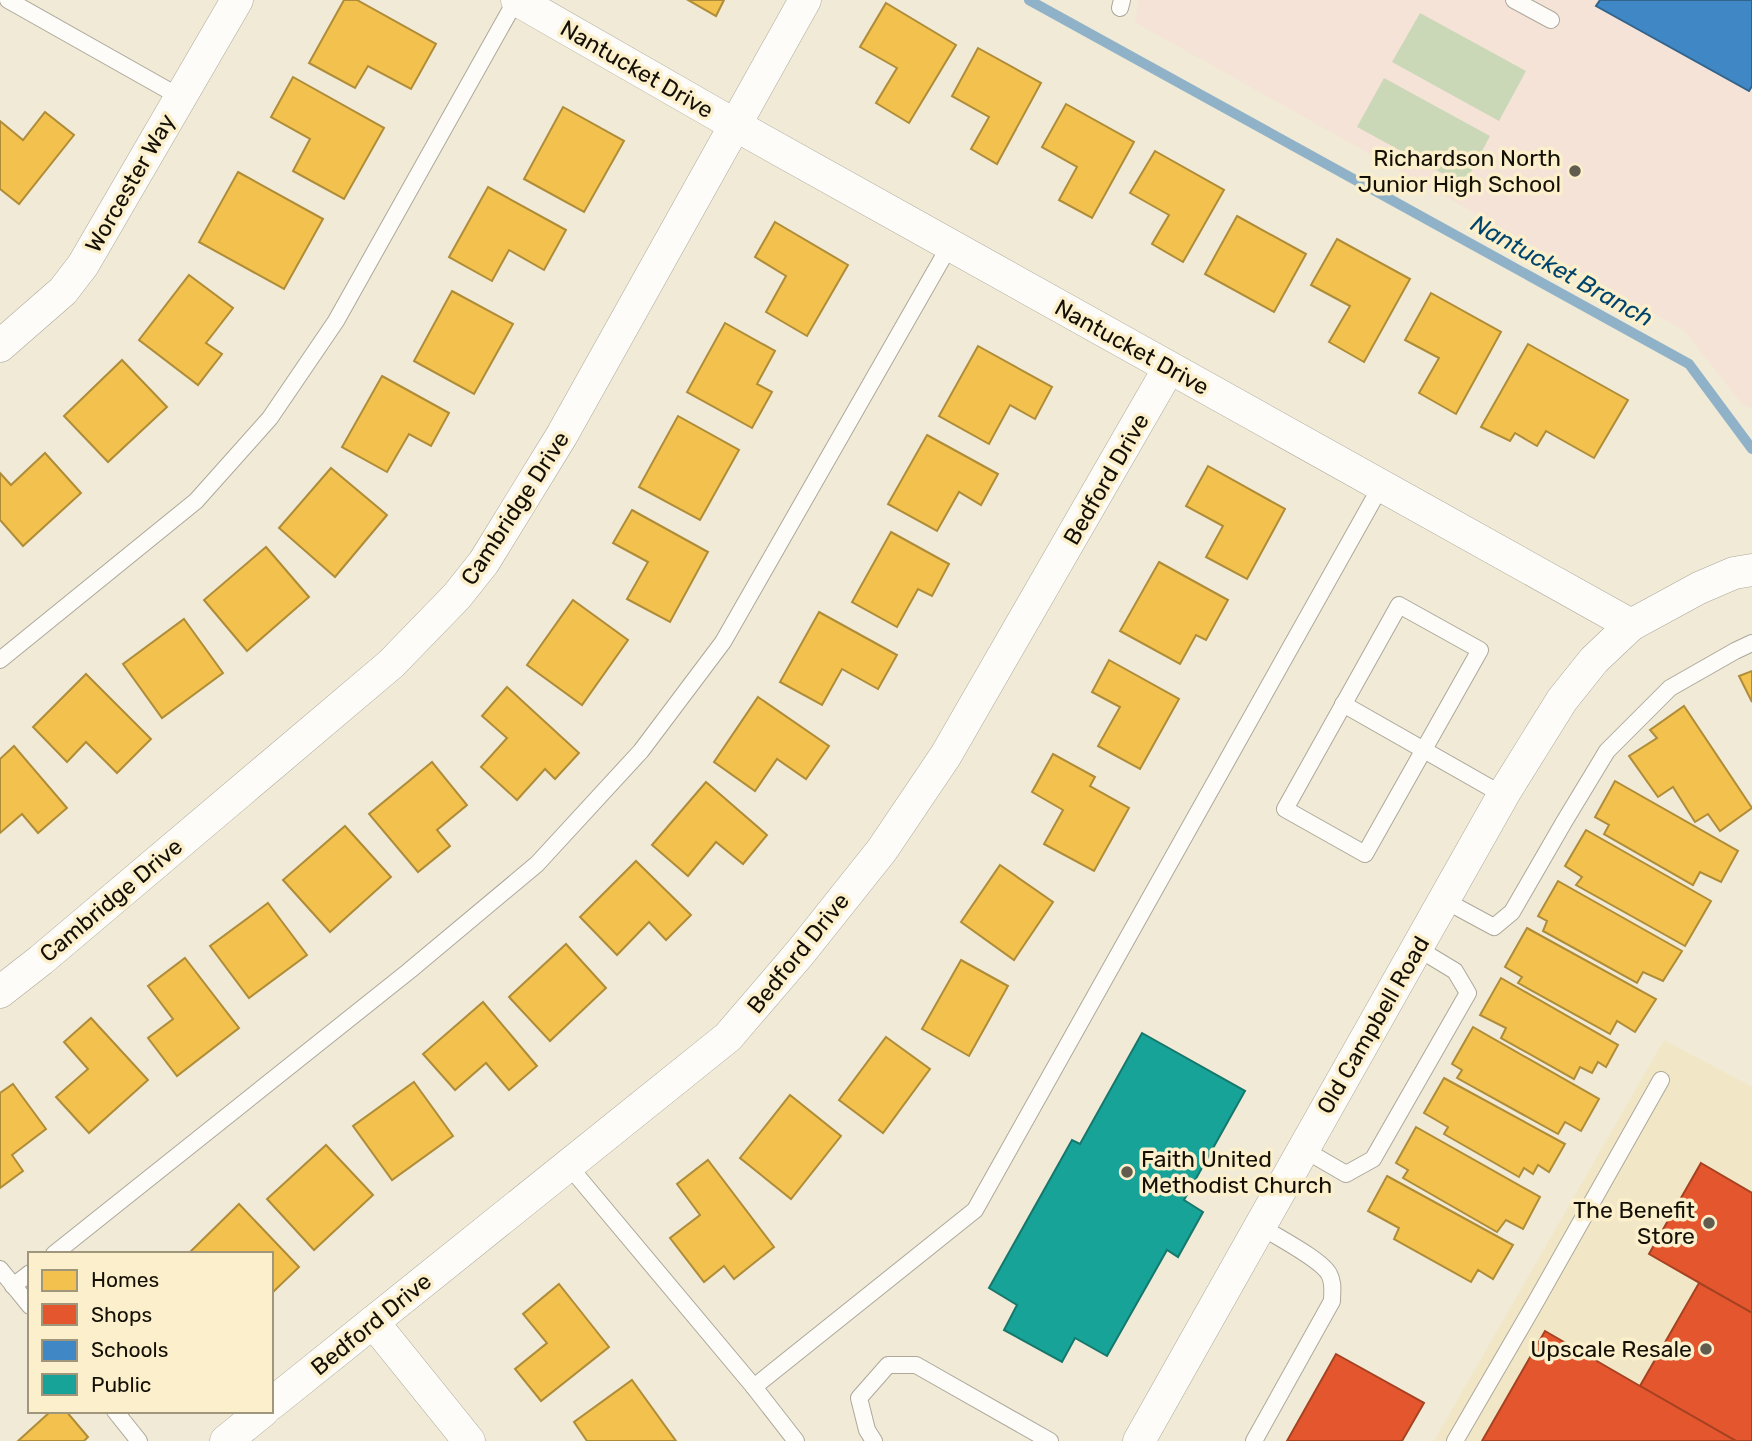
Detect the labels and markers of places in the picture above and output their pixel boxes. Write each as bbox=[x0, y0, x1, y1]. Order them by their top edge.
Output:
place label: Richardson North Junior High School bbox=[1358, 144, 1561, 198]
marker: Richardson North Junior High School bbox=[1567, 163, 1583, 179]
place label: Faith United Methodist Church bbox=[1141, 1145, 1332, 1199]
marker: Faith United Methodist Church bbox=[1119, 1164, 1135, 1180]
place label: The Benefit Store bbox=[1573, 1196, 1695, 1250]
marker: The Benefit Store bbox=[1701, 1215, 1717, 1231]
place label: Upscale Resale bbox=[1530, 1335, 1692, 1363]
marker: Upscale Resale bbox=[1698, 1341, 1714, 1357]

